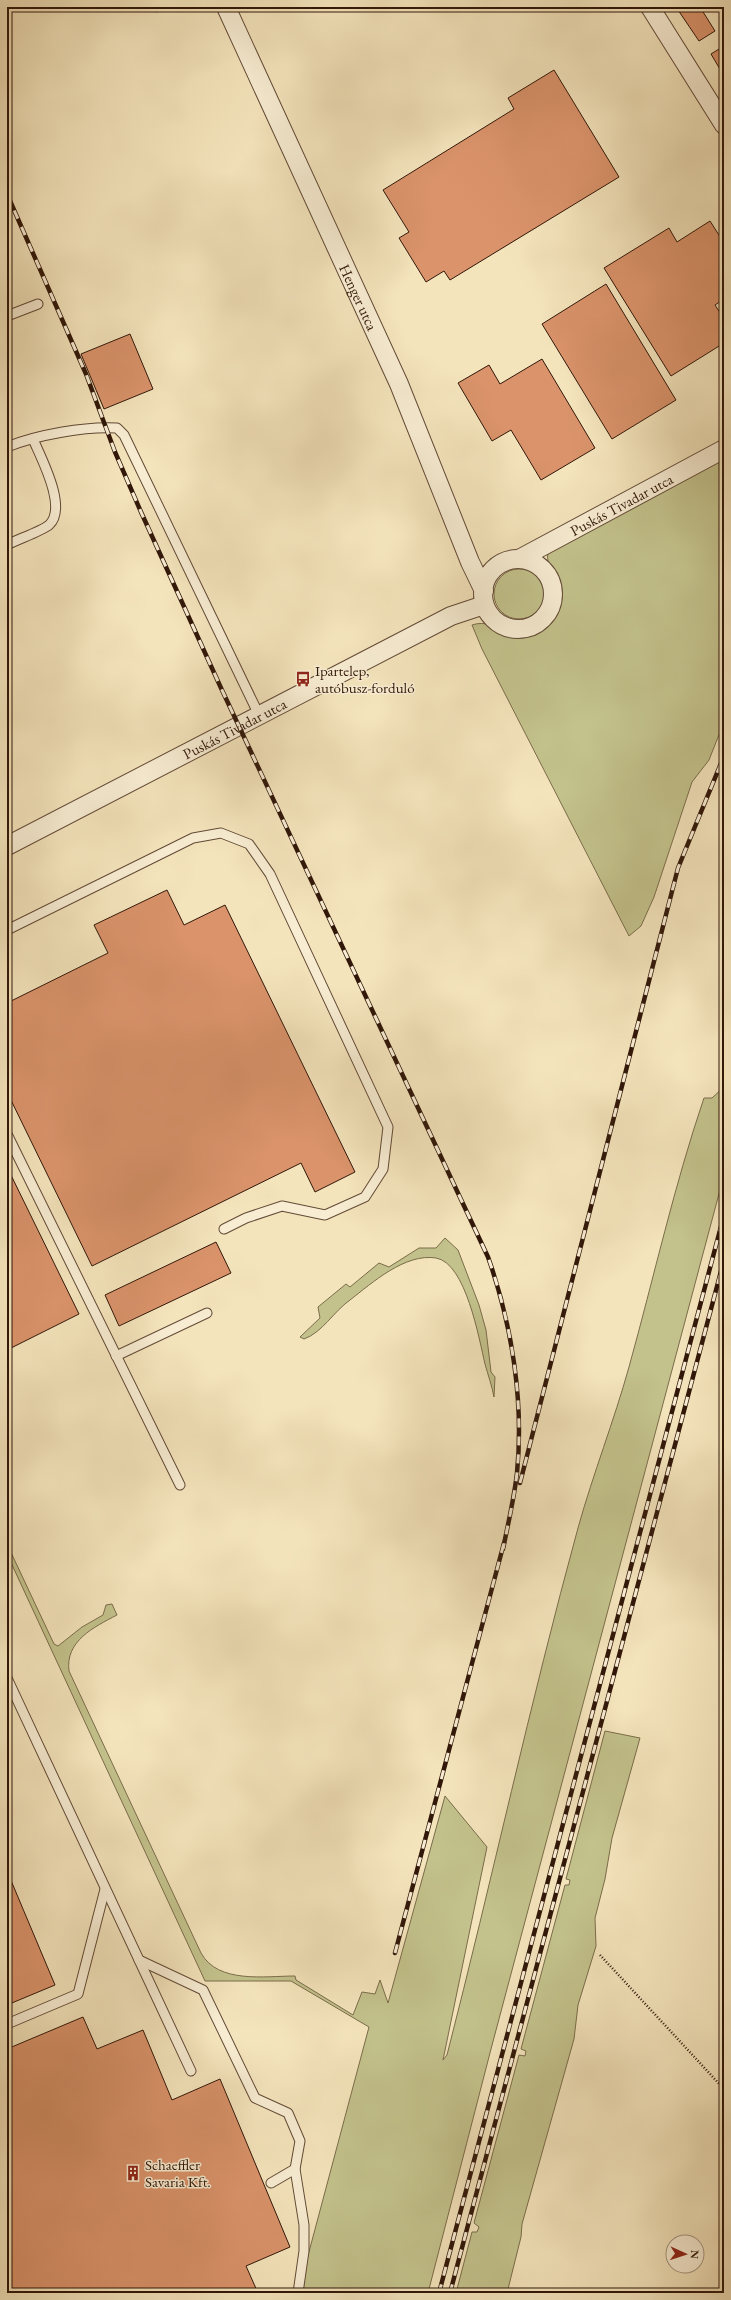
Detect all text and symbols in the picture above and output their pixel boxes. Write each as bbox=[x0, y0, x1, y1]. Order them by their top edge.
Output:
street label: Henger utca bbox=[336, 261, 382, 333]
street label: Puskás Tivadar utca bbox=[566, 469, 676, 540]
place label: Ipartelep, autóbusz-forduló bbox=[315, 661, 415, 697]
bus stop icon: Ipartelep, autóbusz-forduló bbox=[294, 670, 312, 688]
street label: Puskás Tivadar utca bbox=[179, 694, 289, 763]
place label: Schaeffler Savaria Kft. bbox=[145, 2155, 211, 2191]
building icon: Schaeffler Savaria Kft. bbox=[124, 2164, 142, 2182]
north arrow bbox=[665, 2234, 705, 2274]
text: N bbox=[688, 2250, 702, 2259]

